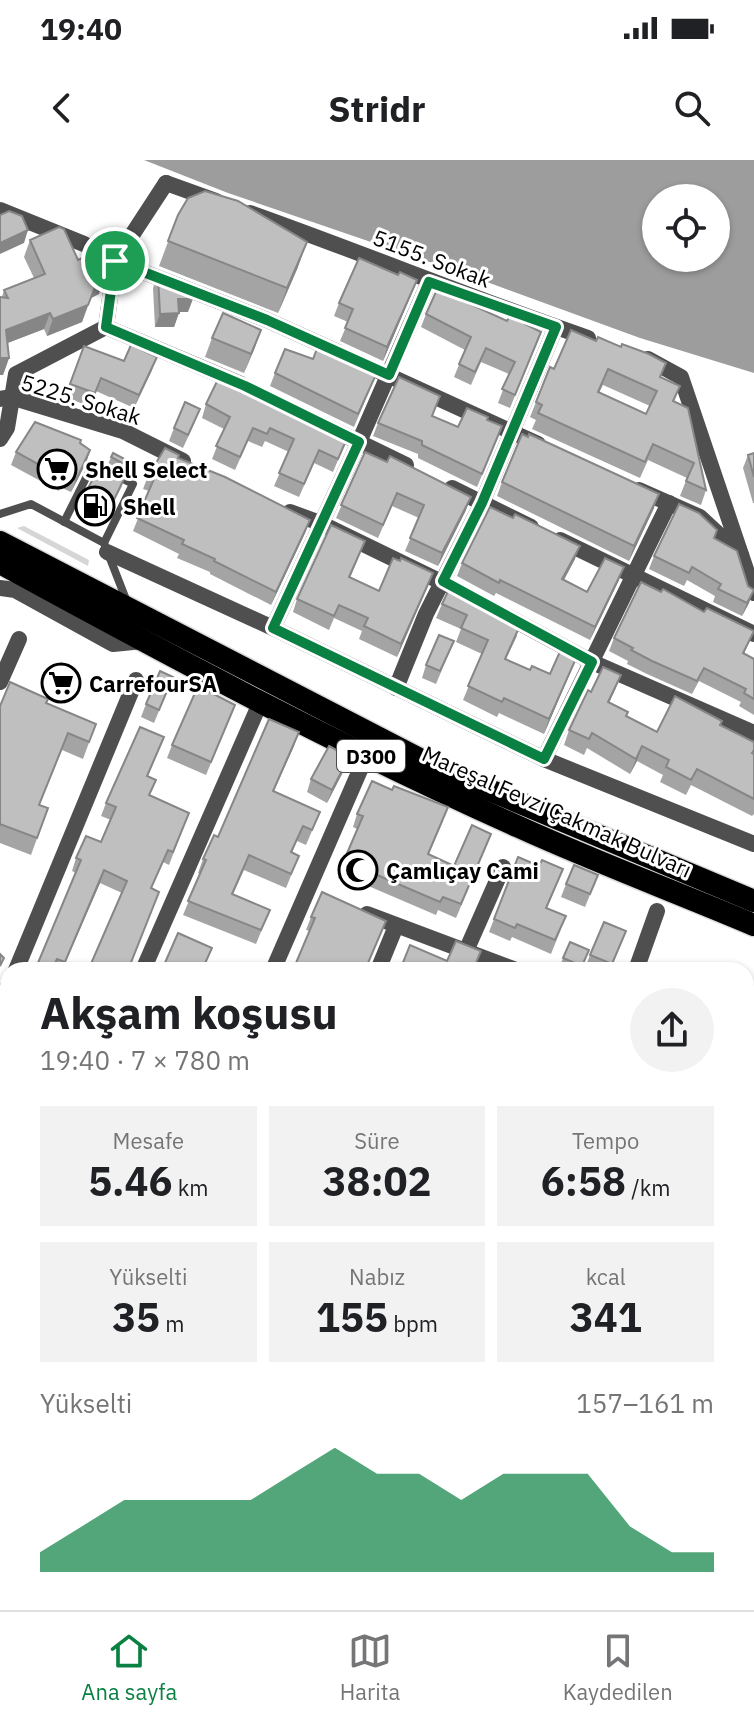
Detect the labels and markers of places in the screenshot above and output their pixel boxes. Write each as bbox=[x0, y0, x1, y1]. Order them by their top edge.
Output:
pin bbox=[81, 227, 149, 295]
supermarket icon: Shell Select bbox=[36, 448, 78, 490]
place label: Shell Select bbox=[85, 455, 207, 484]
fuel station icon: Shell bbox=[74, 485, 116, 527]
place label: Shell bbox=[123, 492, 176, 521]
supermarket icon: CarrefourSA bbox=[40, 662, 82, 704]
place label: CarrefourSA bbox=[89, 669, 217, 698]
mosque icon: Çamlıçay Cami bbox=[337, 849, 379, 891]
place label: Çamlıçay Cami bbox=[386, 856, 539, 885]

